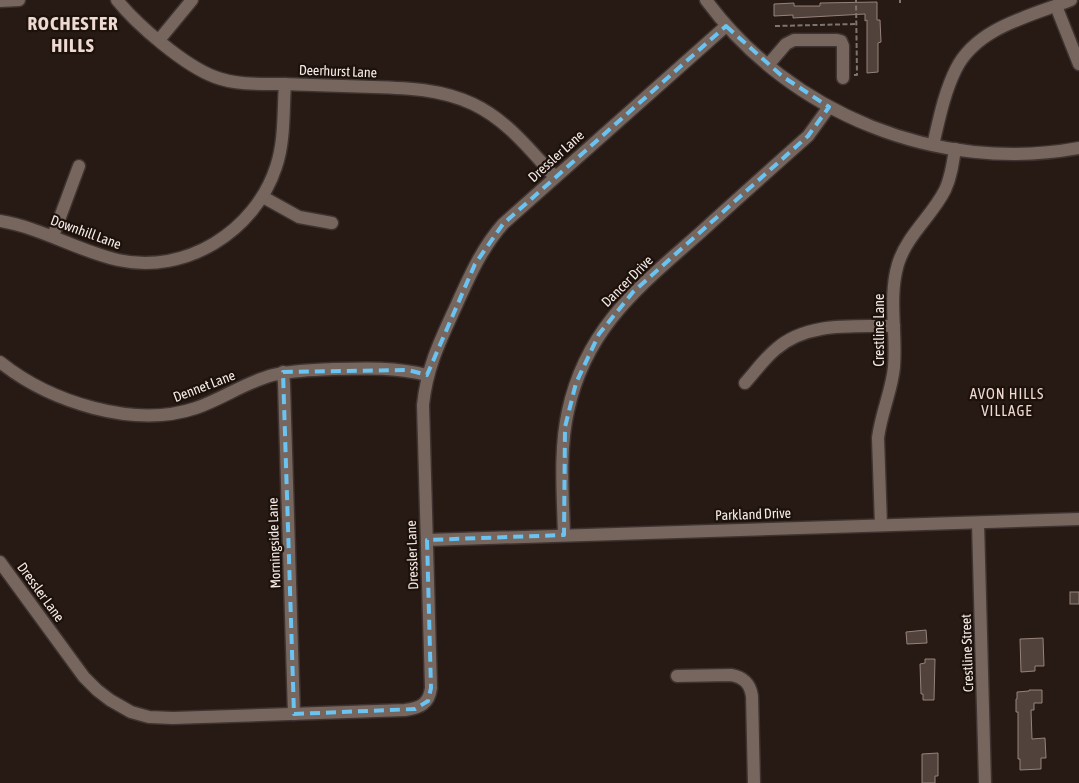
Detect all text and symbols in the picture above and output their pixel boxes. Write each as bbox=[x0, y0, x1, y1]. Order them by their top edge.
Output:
district label: ROCHESTER HILLS bbox=[27, 12, 119, 56]
street label: Deerhurst Lane bbox=[299, 62, 377, 80]
street label: Dressler Lane bbox=[525, 127, 587, 185]
street label: Downhill Lane bbox=[49, 212, 123, 252]
street label: Dancer Drive bbox=[598, 252, 656, 310]
street label: Crestline Lane bbox=[871, 294, 887, 366]
street label: Dennet Lane bbox=[171, 367, 237, 405]
district label: AVON HILLS VILLAGE bbox=[970, 385, 1044, 419]
street label: Morningside Lane bbox=[264, 497, 284, 589]
street label: Parkland Drive bbox=[715, 505, 791, 523]
street label: Dressler Lane bbox=[403, 520, 421, 590]
street label: Dressler Lane bbox=[14, 559, 68, 625]
street label: Crestline Street bbox=[958, 614, 976, 692]

